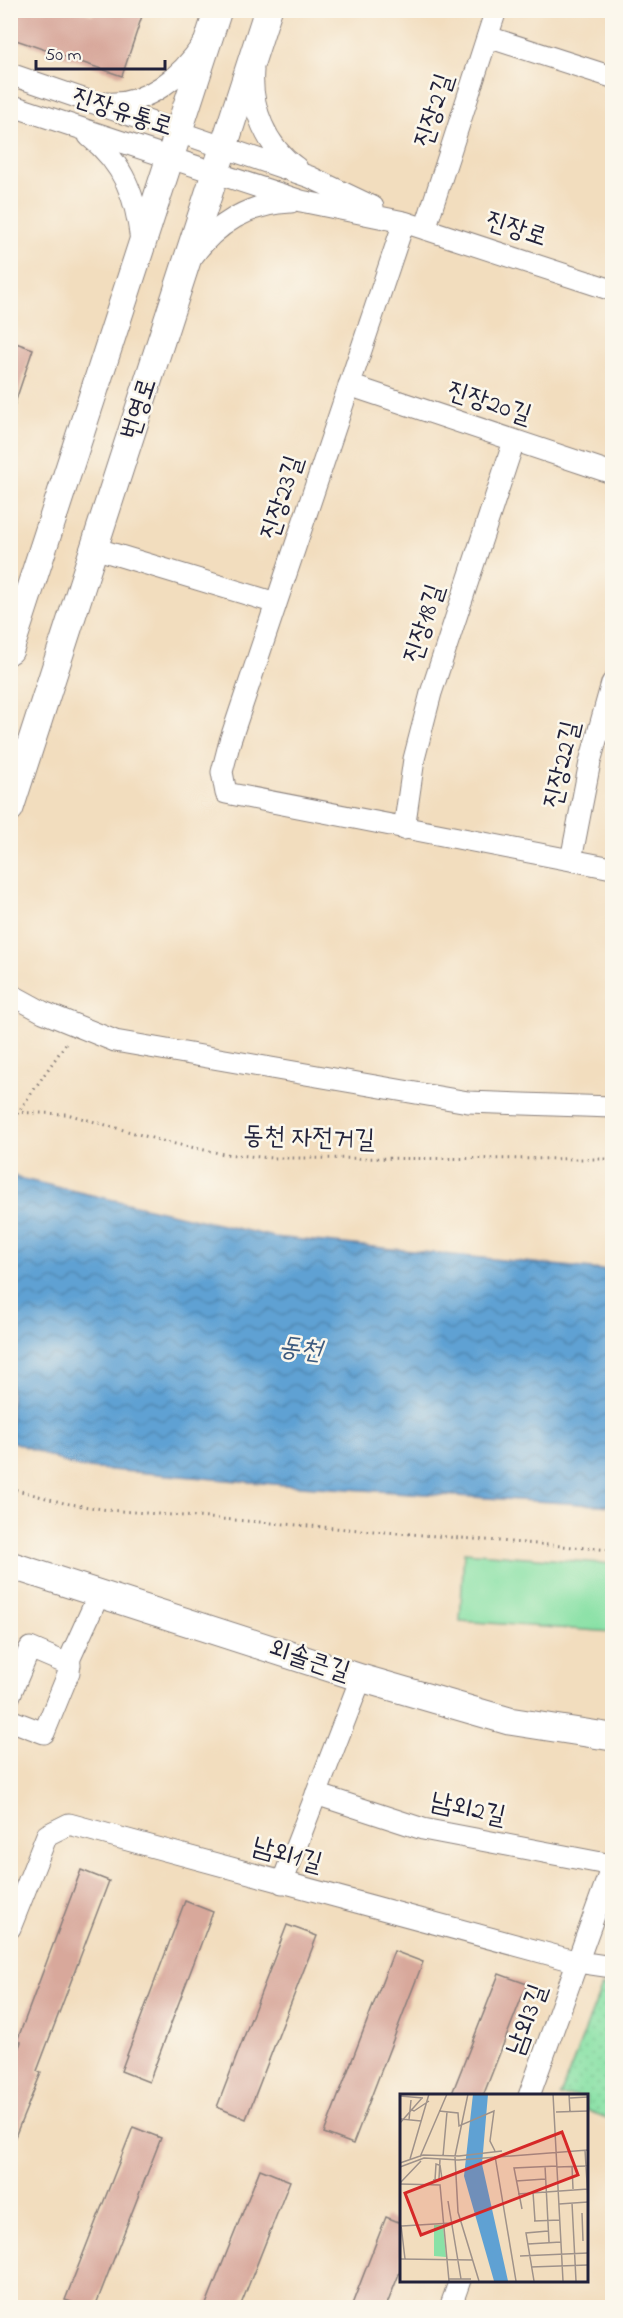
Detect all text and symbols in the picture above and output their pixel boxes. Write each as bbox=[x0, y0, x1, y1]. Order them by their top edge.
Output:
scale bar bbox=[36, 33, 165, 71]
text: 50 m bbox=[45, 43, 82, 69]
street label: 진장2길 bbox=[405, 69, 465, 153]
street label: 진장유통로 bbox=[66, 79, 178, 147]
street label: 진장로 bbox=[480, 202, 552, 258]
street label: 진장20길 bbox=[442, 372, 536, 436]
street label: 번영로 bbox=[112, 373, 168, 445]
street label: 진장23길 bbox=[252, 451, 314, 545]
street label: 진장18길 bbox=[394, 580, 456, 668]
street label: 진장22길 bbox=[535, 717, 591, 812]
street label: 동천 자전거길 bbox=[242, 1118, 376, 1160]
water label: 동천 bbox=[276, 1328, 326, 1372]
street label: 외솔큰길 bbox=[263, 1630, 355, 1692]
street label: 남외2길 bbox=[427, 1784, 509, 1836]
street label: 남외1길 bbox=[248, 1828, 326, 1884]
street label: 남외3길 bbox=[498, 1979, 558, 2061]
inset map bbox=[400, 2094, 587, 2282]

